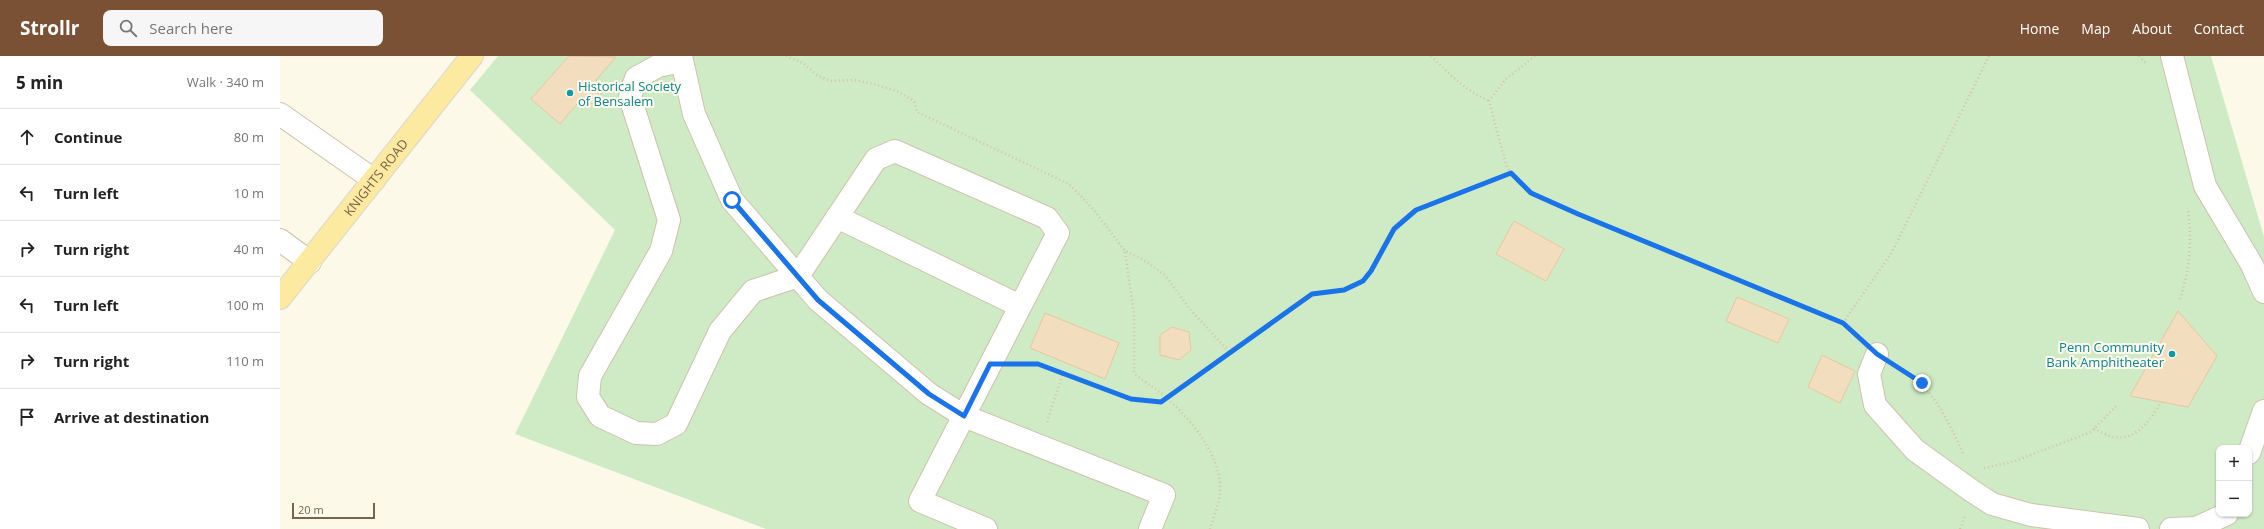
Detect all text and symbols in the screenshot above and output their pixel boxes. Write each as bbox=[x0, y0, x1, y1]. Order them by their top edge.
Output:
search box bbox=[103, 10, 383, 46]
text: Strollr bbox=[20, 15, 79, 41]
icon: search bbox=[117, 17, 139, 39]
text: Search here bbox=[149, 18, 233, 38]
text: Home bbox=[2020, 19, 2059, 38]
text: Map bbox=[2081, 19, 2110, 38]
text: About bbox=[2132, 19, 2172, 38]
text: Contact bbox=[2194, 19, 2244, 38]
text: 5 min bbox=[16, 71, 63, 94]
text: Walk · 340 m bbox=[187, 73, 264, 91]
place label: Historical Society of Bensalem bbox=[578, 77, 682, 110]
marker: Historical Society of Bensalem bbox=[565, 88, 575, 98]
icon: ahead bbox=[16, 126, 38, 148]
text: Continue bbox=[54, 127, 122, 147]
text: 80 m bbox=[234, 128, 264, 146]
street label: KNIGHTS ROAD bbox=[339, 135, 412, 220]
icon: left bbox=[16, 182, 38, 204]
text: Turn left bbox=[54, 183, 119, 203]
text: 10 m bbox=[234, 184, 264, 202]
route start bbox=[723, 191, 741, 209]
icon: right bbox=[16, 238, 38, 260]
text: Turn right bbox=[54, 239, 129, 259]
text: 40 m bbox=[234, 240, 264, 258]
icon: left bbox=[16, 294, 38, 316]
text: Turn left bbox=[54, 295, 119, 315]
text: 100 m bbox=[226, 296, 264, 314]
place label: Penn Community Bank Amphitheater bbox=[2046, 338, 2165, 371]
marker: Penn Community Bank Amphitheater bbox=[2167, 349, 2177, 359]
icon: right bbox=[16, 350, 38, 372]
text: Turn right bbox=[54, 351, 129, 371]
text: 110 m bbox=[226, 352, 264, 370]
route end bbox=[1913, 374, 1931, 392]
icon: arrive bbox=[16, 406, 38, 428]
text: Arrive at destination bbox=[54, 407, 209, 427]
map controls bbox=[2216, 445, 2252, 517]
button: + bbox=[2216, 445, 2252, 481]
button: − bbox=[2216, 481, 2252, 517]
scale bar bbox=[292, 501, 375, 520]
text: 20 m bbox=[298, 502, 324, 517]

